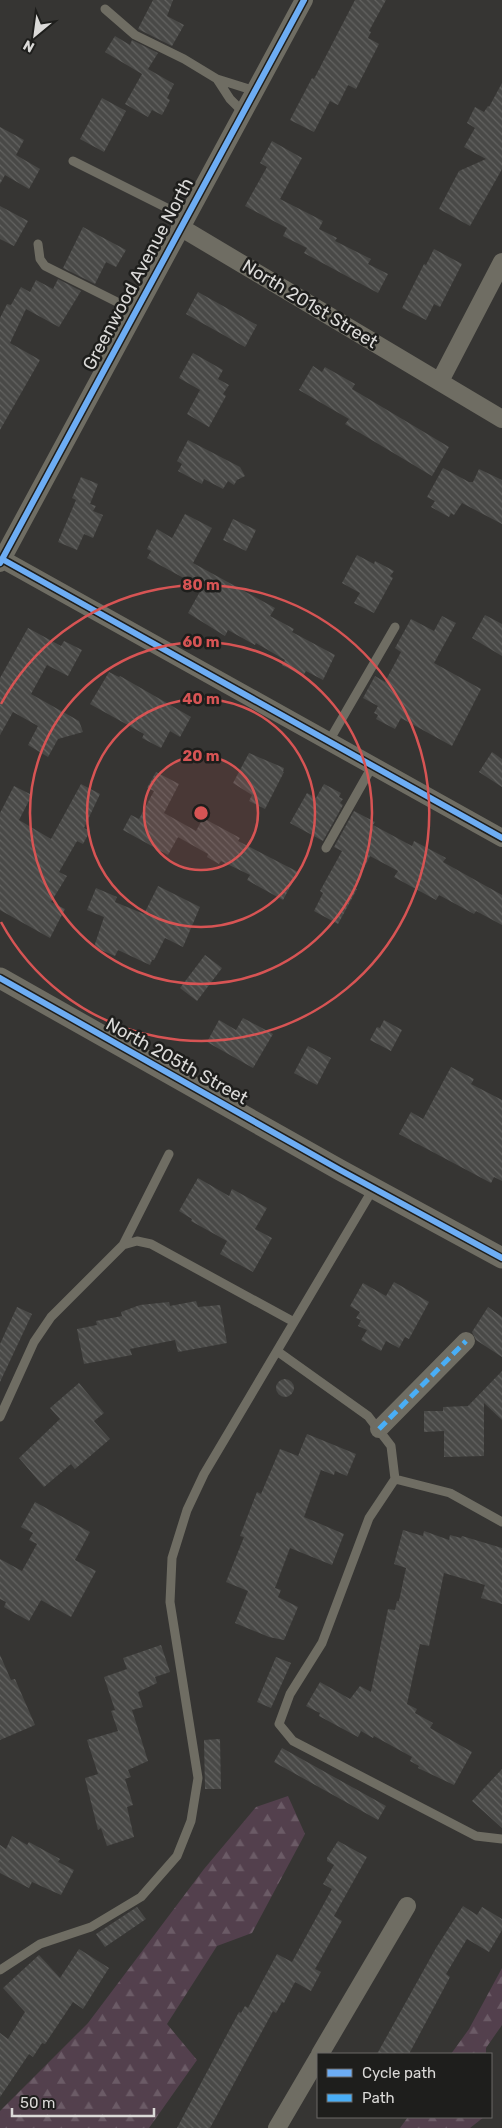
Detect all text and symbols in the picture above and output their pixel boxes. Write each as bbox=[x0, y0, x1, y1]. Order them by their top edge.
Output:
north arrow bbox=[10, 10, 60, 60]
text: N bbox=[20, 36, 37, 56]
street label: Greenwood Avenue North bbox=[78, 174, 198, 374]
street label: North 201st Street bbox=[238, 255, 382, 353]
text: 80 m bbox=[182, 576, 220, 594]
text: 60 m bbox=[183, 633, 219, 651]
text: 40 m bbox=[182, 690, 220, 708]
text: 20 m bbox=[183, 747, 219, 765]
centre of rings bbox=[192, 804, 210, 822]
street label: North 205th Street bbox=[102, 1013, 252, 1109]
legend bbox=[317, 2053, 492, 2118]
text: Cycle path bbox=[362, 2064, 436, 2082]
scale bar bbox=[12, 2086, 155, 2118]
text: Path bbox=[362, 2089, 395, 2107]
text: 50 m bbox=[20, 2094, 55, 2112]

